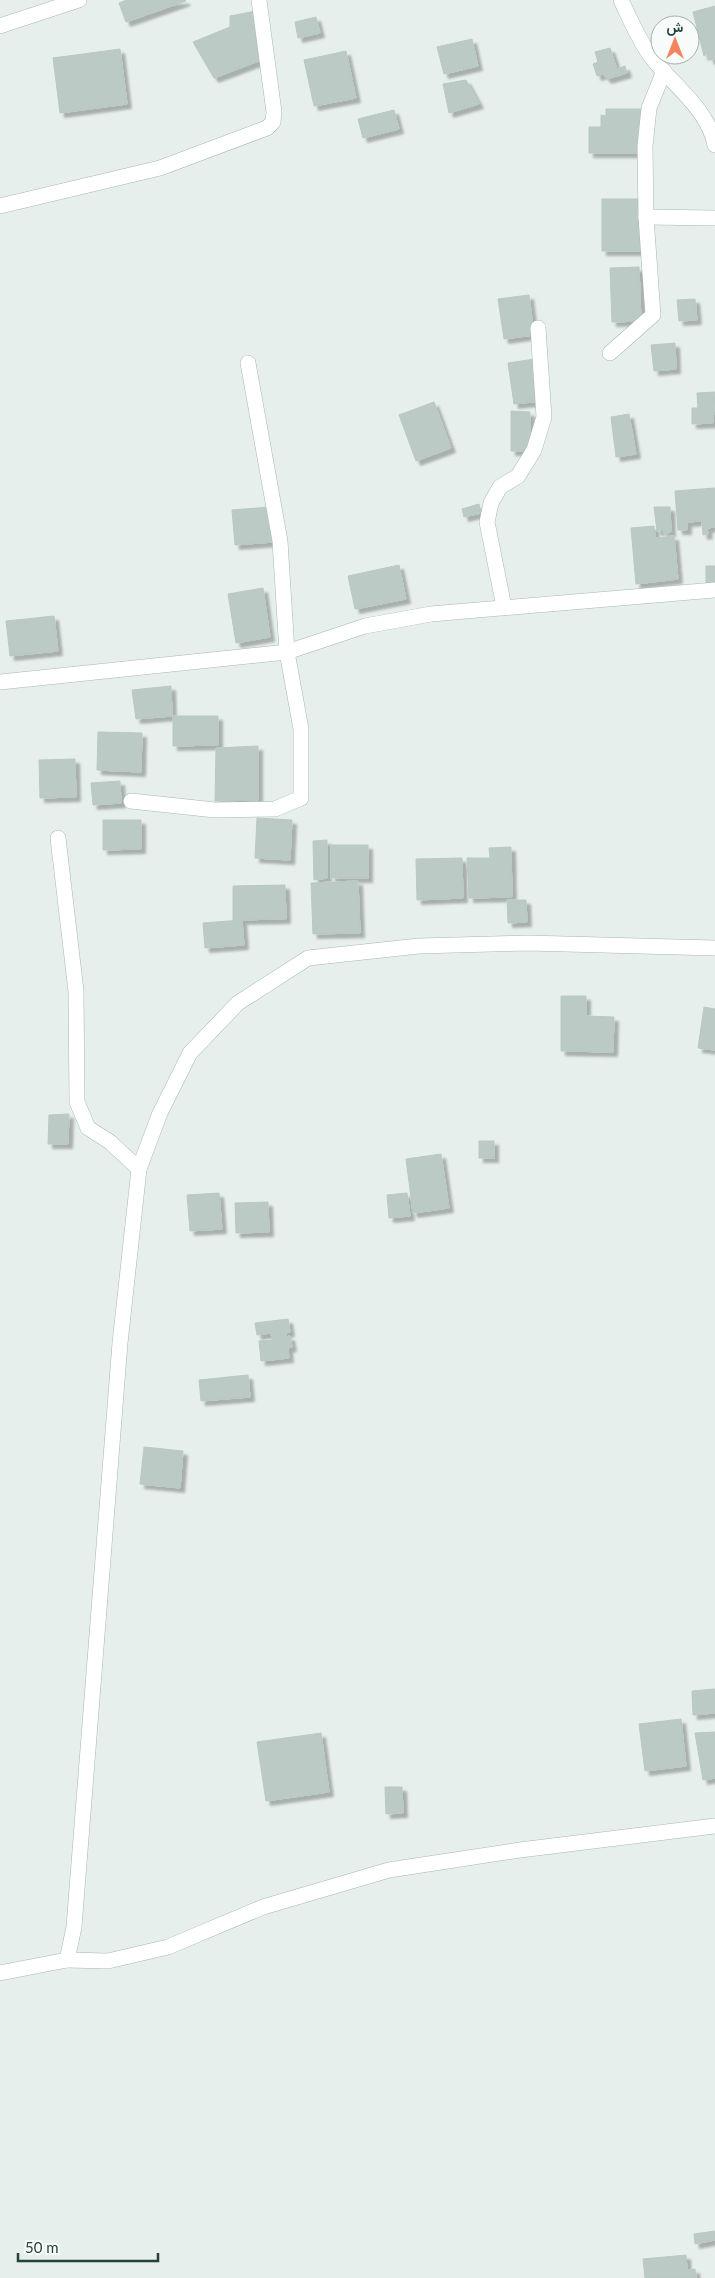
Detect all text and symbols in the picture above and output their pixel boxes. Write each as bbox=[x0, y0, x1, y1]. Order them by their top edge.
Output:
north arrow bbox=[650, 15, 700, 65]
text: ش bbox=[667, 18, 684, 36]
scale bar bbox=[18, 2230, 158, 2262]
text: 50 m bbox=[25, 2238, 59, 2256]

